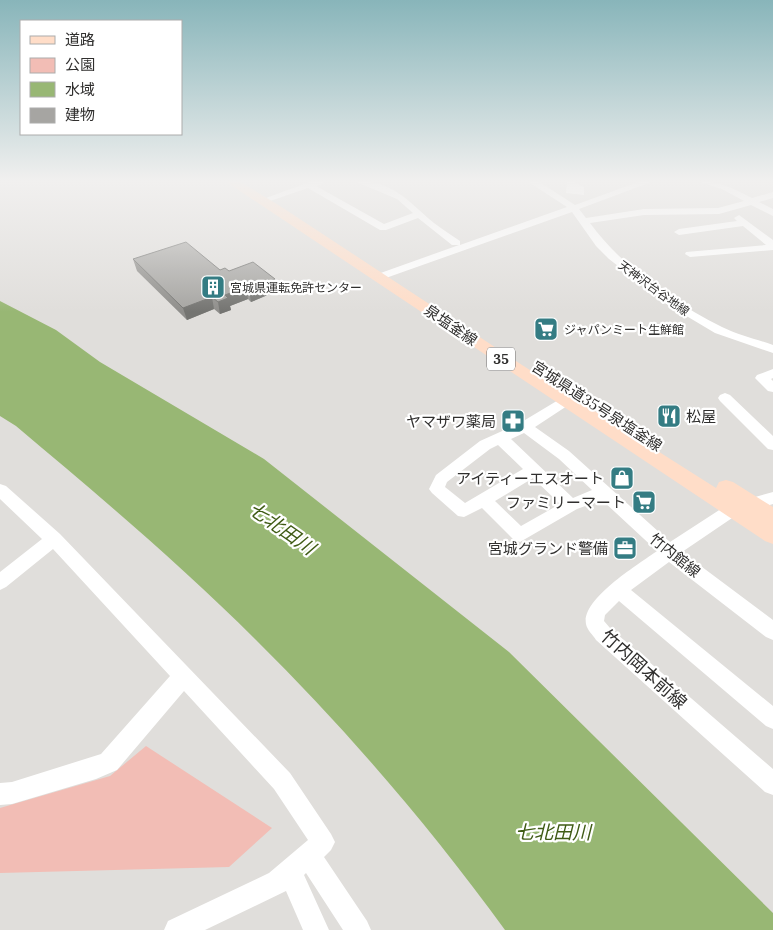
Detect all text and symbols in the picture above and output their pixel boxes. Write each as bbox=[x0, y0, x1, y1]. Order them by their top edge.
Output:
legend bbox=[20, 20, 182, 135]
text: 道路 bbox=[65, 30, 95, 49]
text: 公園 bbox=[65, 55, 95, 74]
text: 水域 bbox=[65, 80, 95, 99]
text: 建物 bbox=[65, 105, 95, 124]
street label: 天神沢台谷地線 bbox=[616, 257, 692, 319]
building icon: 宮城県運転免許センター bbox=[200, 274, 226, 300]
place label: 宮城県運転免許センター bbox=[230, 280, 362, 295]
street label: 泉塩釜線 bbox=[421, 300, 481, 350]
supermarket icon: ジャパンミート生鮮館 bbox=[533, 316, 559, 342]
place label: ジャパンミート生鮮館 bbox=[564, 322, 684, 337]
road number: 35 bbox=[487, 348, 515, 370]
street label: 宮城県道35号泉塩釜線 bbox=[528, 357, 666, 455]
restaurant icon: 松屋 bbox=[656, 403, 682, 429]
place label: 松屋 bbox=[686, 407, 716, 426]
pharmacy icon: ヤマザワ薬局 bbox=[500, 408, 526, 434]
place label: ヤマザワ薬局 bbox=[406, 412, 496, 431]
shop icon: アイティーエスオート bbox=[609, 465, 635, 491]
place label: アイティーエスオート bbox=[456, 469, 604, 488]
supermarket icon: ファミリーマート bbox=[631, 489, 657, 515]
place label: ファミリーマート bbox=[506, 493, 626, 512]
water label: 七北田川 bbox=[244, 496, 322, 561]
street label: 竹内館線 bbox=[646, 529, 704, 581]
office icon: 宮城グランド警備 bbox=[612, 535, 638, 561]
place label: 宮城グランド警備 bbox=[488, 539, 608, 558]
street label: 竹内岡本前線 bbox=[596, 624, 692, 714]
water label: 七北田川 bbox=[515, 820, 593, 844]

